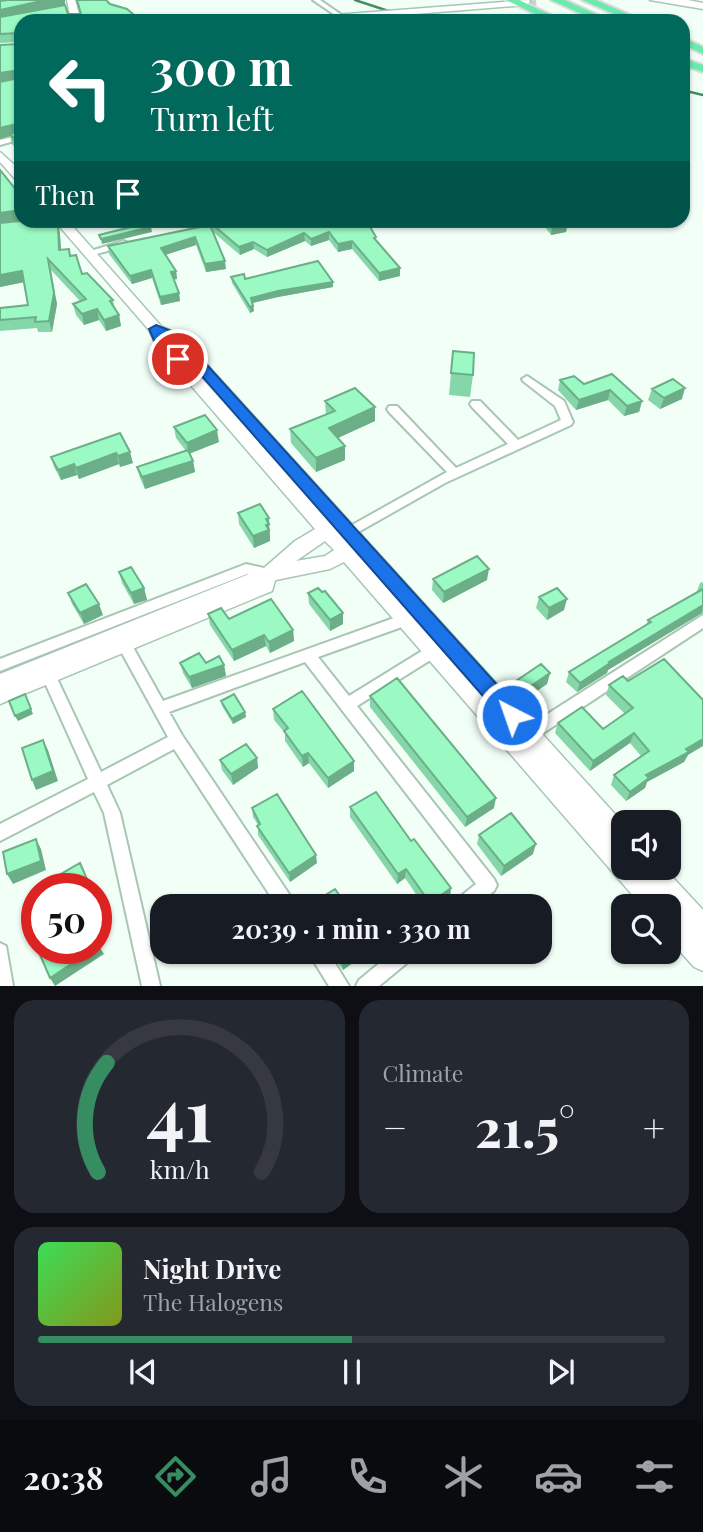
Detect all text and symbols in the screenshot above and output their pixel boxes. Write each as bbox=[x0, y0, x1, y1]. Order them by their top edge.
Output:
text: 300 m bbox=[150, 33, 293, 98]
icon: left bbox=[35, 42, 126, 133]
text: Turn left bbox=[150, 96, 274, 139]
icon: arrive bbox=[109, 175, 147, 213]
text: Then bbox=[35, 177, 95, 212]
pin bbox=[148, 329, 208, 389]
icon: arrive bbox=[159, 340, 197, 378]
position arrow bbox=[475, 678, 549, 752]
map controls bbox=[611, 810, 681, 964]
button: sound bbox=[611, 810, 681, 880]
speed limit sign: 50 bbox=[21, 873, 112, 964]
button: search bbox=[611, 894, 681, 964]
text: 20:39 · 1 min · 330 m bbox=[232, 911, 470, 946]
text: Climate bbox=[383, 1057, 463, 1088]
text: 41 bbox=[146, 1064, 212, 1161]
text: 21.5° bbox=[475, 1092, 575, 1161]
text: − bbox=[383, 1101, 407, 1152]
text: + bbox=[643, 1101, 665, 1152]
text: km/h bbox=[149, 1152, 210, 1185]
text: Night Drive bbox=[143, 1251, 281, 1286]
text: The Halogens bbox=[143, 1286, 283, 1317]
icon: previous bbox=[124, 1353, 162, 1391]
icon: pause bbox=[333, 1353, 371, 1391]
icon: next bbox=[542, 1353, 580, 1391]
icon: directions bbox=[151, 1452, 200, 1501]
icon: music bbox=[247, 1452, 296, 1501]
icon: phone bbox=[343, 1452, 392, 1501]
icon: climate bbox=[439, 1452, 488, 1501]
icon: car bbox=[534, 1452, 583, 1501]
icon: filters bbox=[630, 1452, 679, 1501]
text: 20:38 bbox=[23, 1455, 104, 1498]

